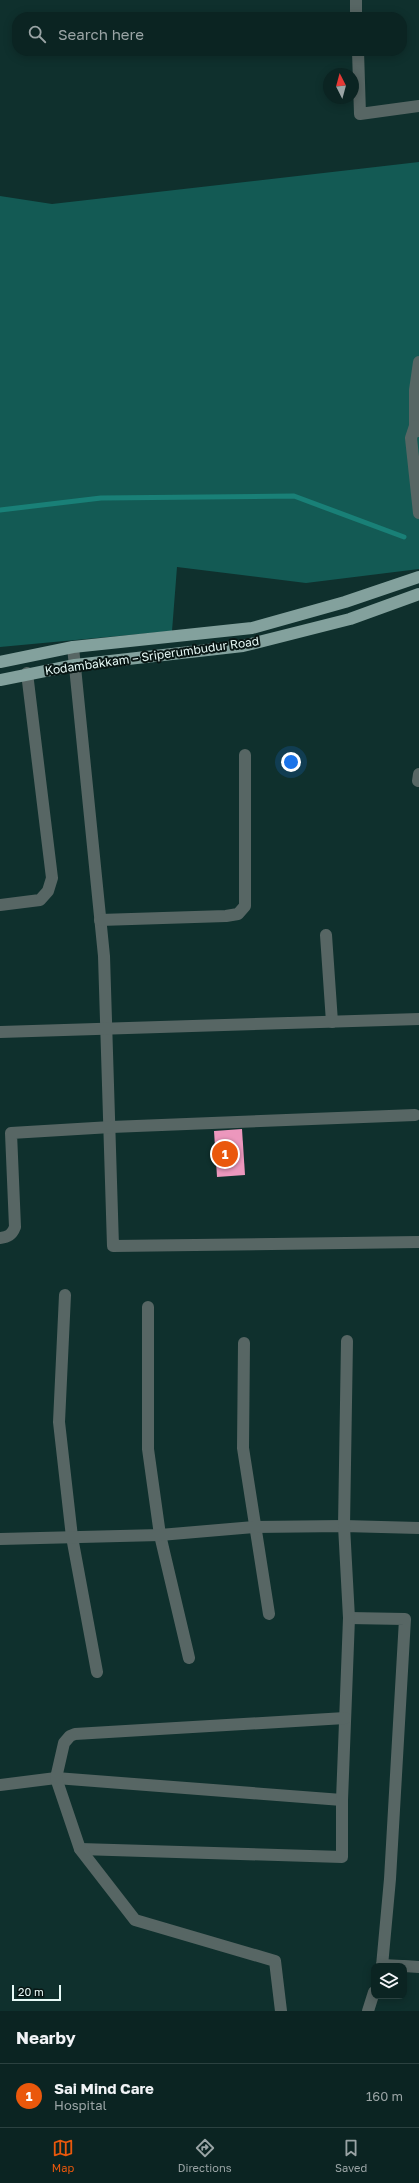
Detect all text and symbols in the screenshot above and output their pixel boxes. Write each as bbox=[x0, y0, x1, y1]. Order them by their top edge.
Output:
search box bbox=[12, 12, 407, 56]
icon: search bbox=[26, 23, 48, 45]
text: Search here bbox=[58, 25, 144, 43]
north arrow bbox=[323, 68, 359, 104]
street label: Kodambakkam – Sriperumbudur Road bbox=[44, 633, 260, 678]
your location bbox=[281, 752, 301, 772]
pin: 1 bbox=[212, 1139, 238, 1169]
map controls bbox=[371, 1963, 407, 1999]
button: layers bbox=[371, 1963, 407, 1999]
scale bar bbox=[12, 1983, 61, 2002]
text: 20 m bbox=[18, 1985, 44, 1998]
text: Nearby bbox=[16, 2027, 76, 2048]
text: Sai Mind Care bbox=[54, 2079, 154, 2097]
text: 1 bbox=[26, 2088, 32, 2104]
text: 160 m bbox=[366, 2088, 403, 2104]
text: Hospital bbox=[54, 2097, 107, 2113]
tab: Map bbox=[52, 2137, 74, 2174]
tab: Directions bbox=[178, 2137, 232, 2174]
tab: Saved bbox=[335, 2137, 367, 2174]

